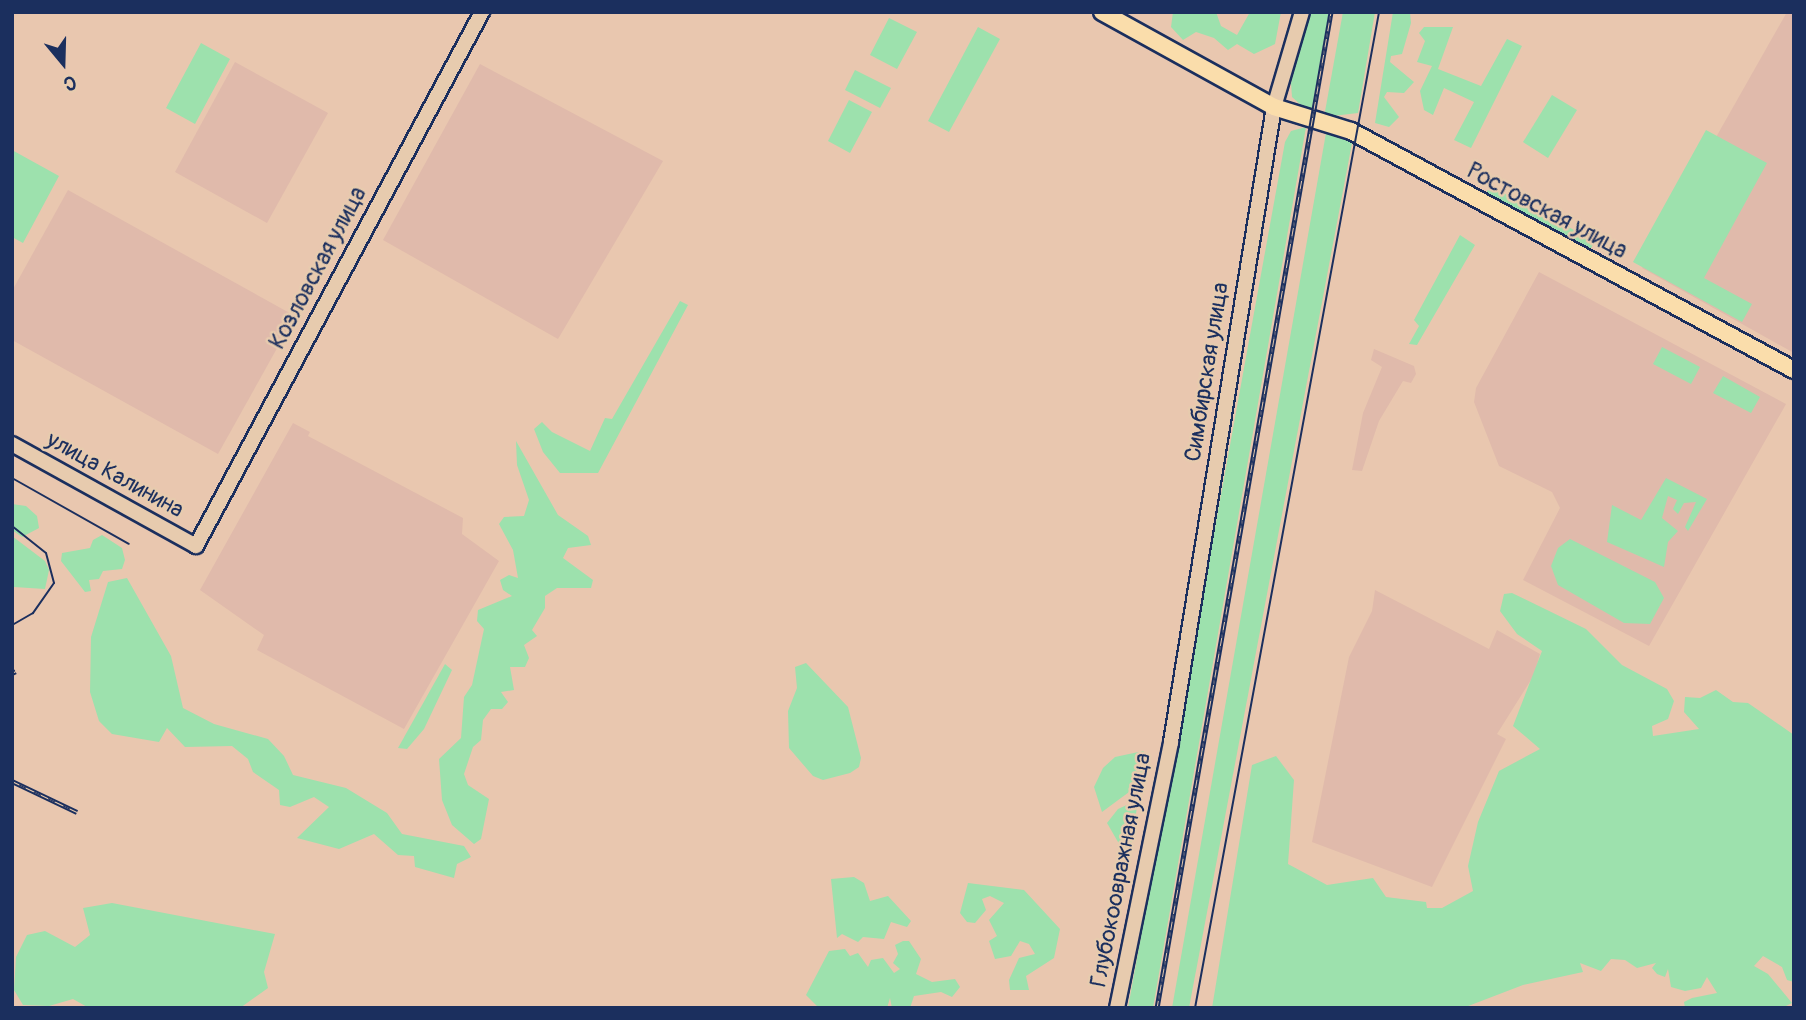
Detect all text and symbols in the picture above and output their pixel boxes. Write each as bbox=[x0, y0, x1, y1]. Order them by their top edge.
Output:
north arrow bbox=[28, 28, 98, 98]
text: С bbox=[60, 70, 79, 96]
street label: Ростовская улица bbox=[1462, 157, 1632, 265]
street label: Козловская улица bbox=[264, 182, 372, 354]
street label: Симбирская улица bbox=[1179, 280, 1235, 464]
street label: улица Калинина bbox=[42, 426, 188, 524]
street label: Глубокоовражная улица bbox=[1085, 751, 1157, 989]

